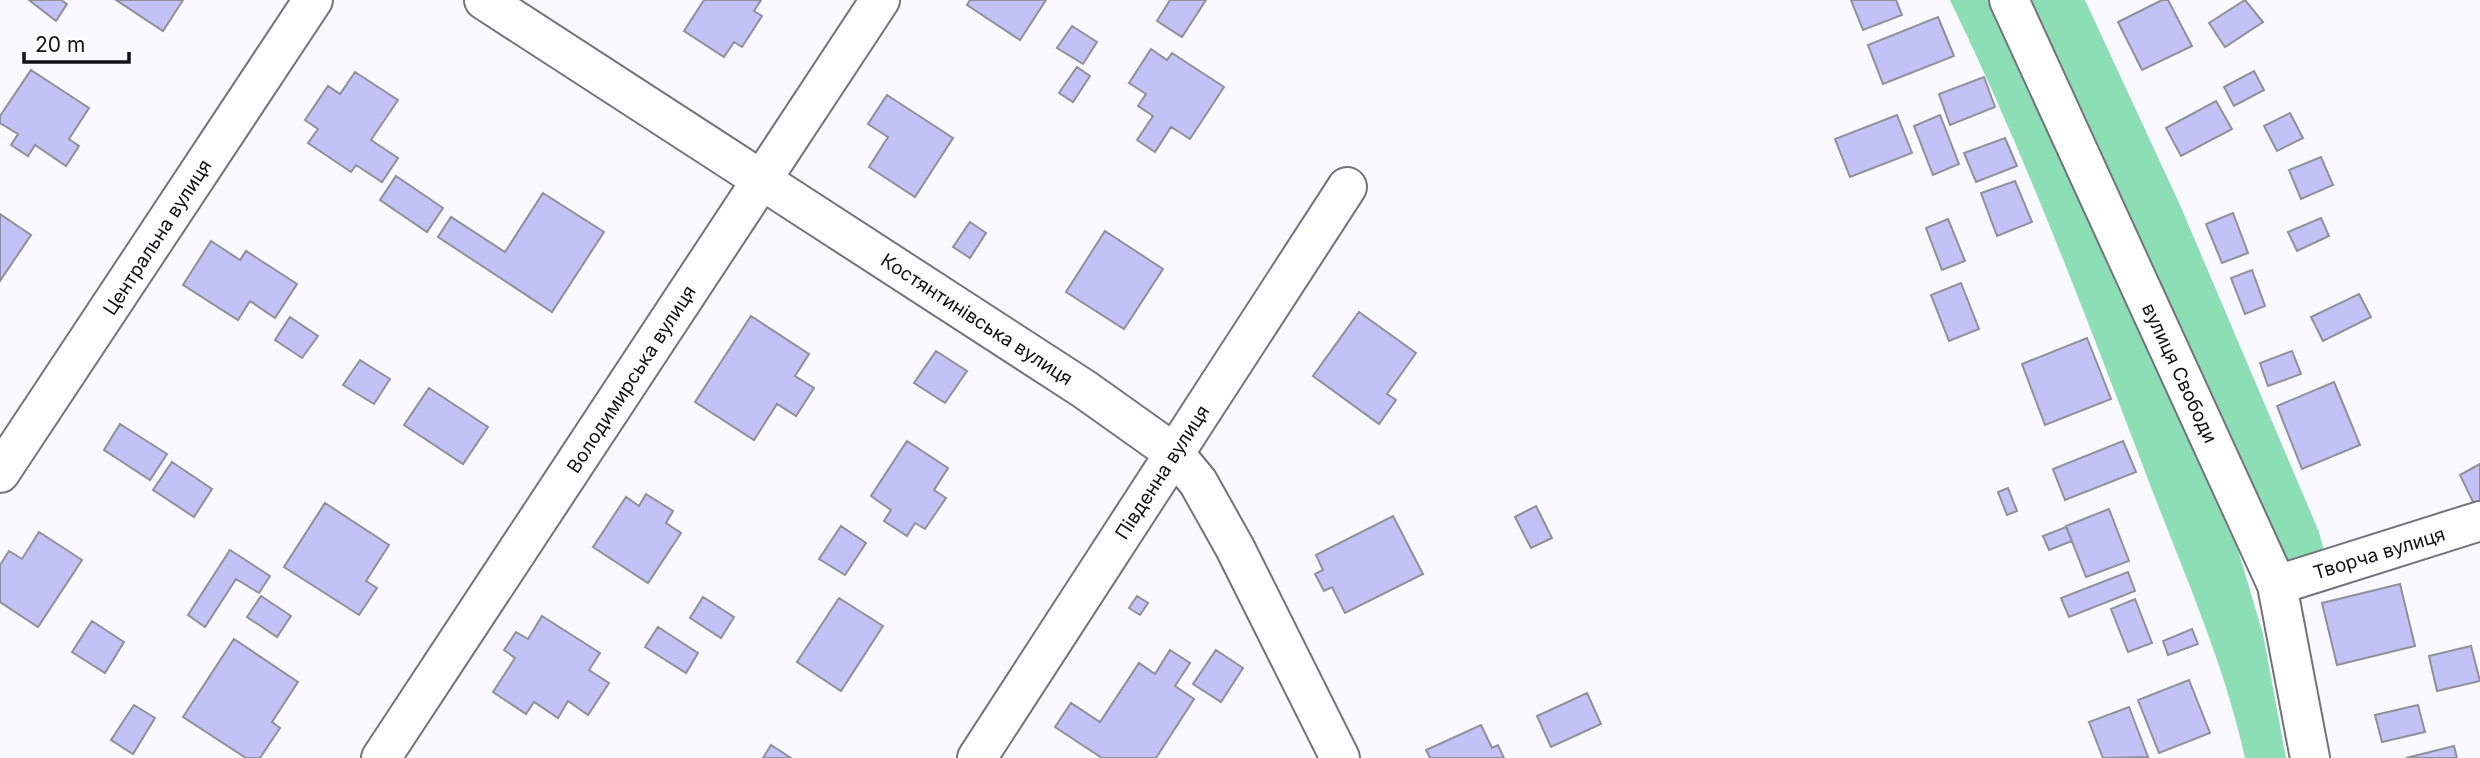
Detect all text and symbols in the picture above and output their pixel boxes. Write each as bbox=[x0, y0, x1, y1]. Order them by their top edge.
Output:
scale bar bbox=[24, 21, 130, 65]
text: 20 m bbox=[35, 32, 85, 57]
street label: Центральна вулиця bbox=[98, 155, 216, 319]
street label: Костянтинівська вулиця bbox=[876, 249, 1077, 390]
street label: Володимирська вулиця bbox=[562, 281, 701, 477]
street label: вулиця Свободи bbox=[2137, 300, 2222, 447]
street label: Південна вулиця bbox=[1110, 401, 1214, 544]
street label: Творча вулиця bbox=[2310, 522, 2448, 584]

